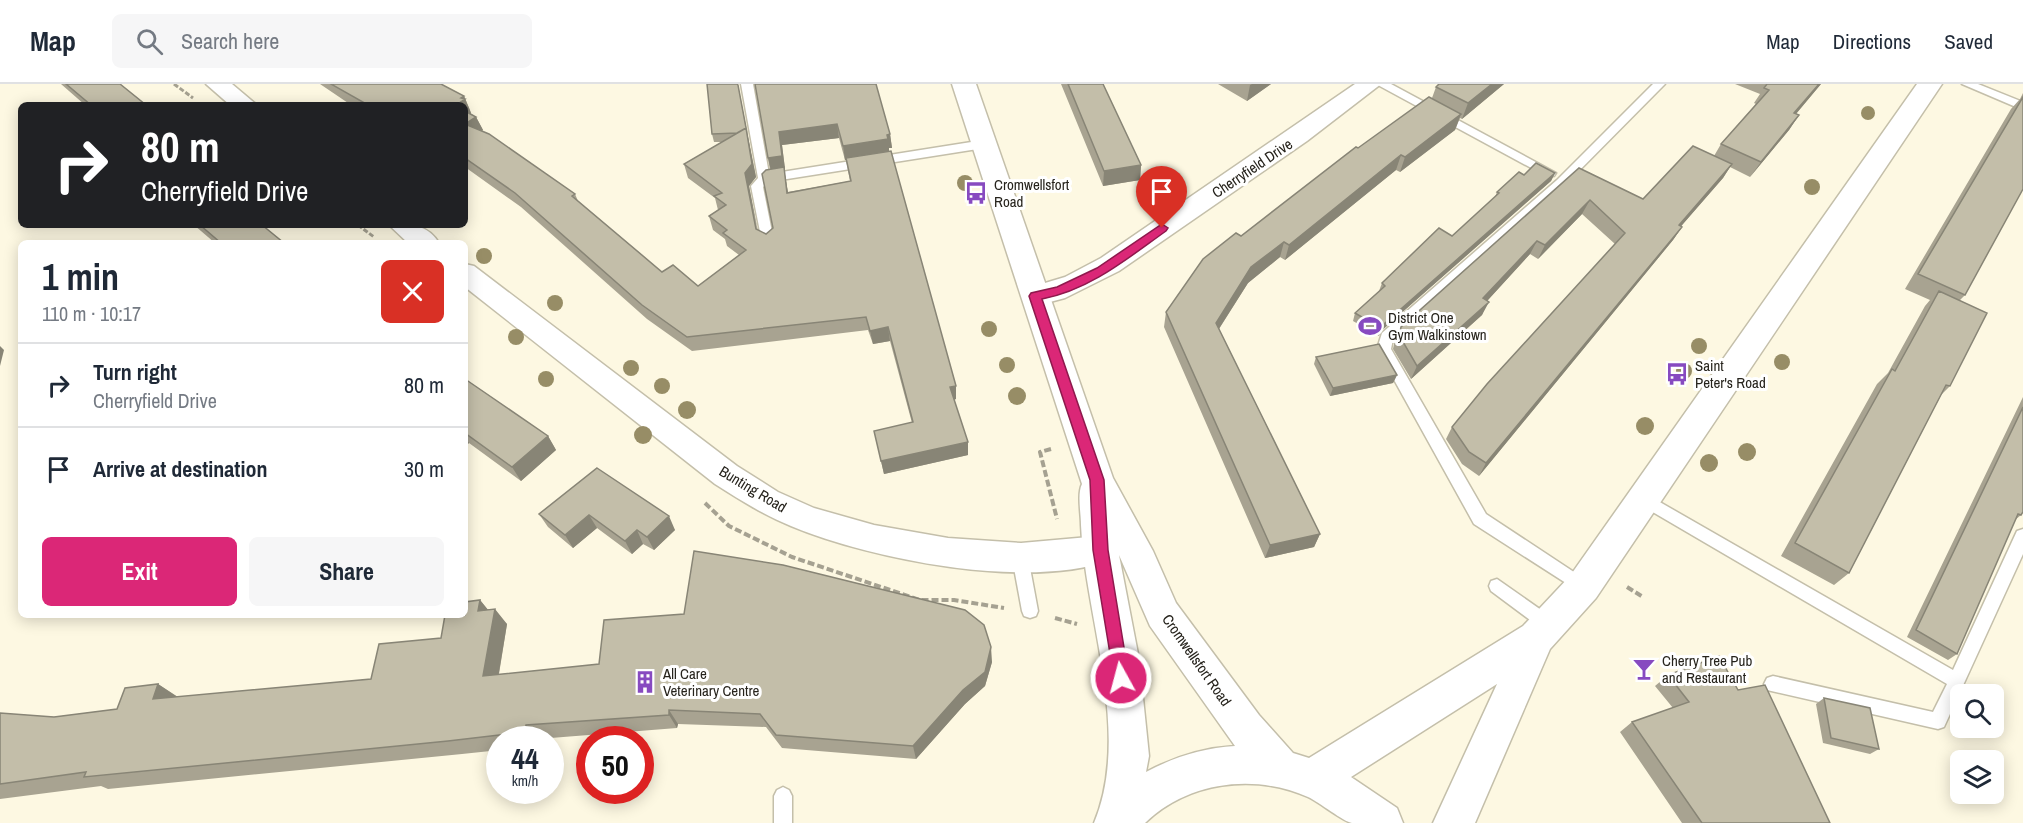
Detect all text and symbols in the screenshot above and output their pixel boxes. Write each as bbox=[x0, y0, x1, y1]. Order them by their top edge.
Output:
search box bbox=[112, 14, 532, 68]
text: Map bbox=[30, 22, 76, 60]
icon: search bbox=[133, 25, 166, 58]
text: Search here bbox=[181, 26, 279, 56]
text: Map bbox=[1766, 27, 1800, 56]
text: Directions bbox=[1833, 27, 1911, 56]
text: Saved bbox=[1944, 27, 1993, 56]
text: 80 m bbox=[141, 119, 220, 175]
icon: right bbox=[42, 126, 120, 204]
street label: Cherryfield Drive bbox=[1208, 133, 1297, 203]
pin bbox=[1136, 166, 1187, 228]
text: Cherryfield Drive bbox=[141, 173, 308, 209]
place label: Cromwellsfort Road bbox=[994, 174, 1070, 212]
icon: arrive bbox=[1145, 175, 1178, 208]
bus stop icon: Cromwellsfort Road bbox=[963, 180, 989, 206]
text: 1 min bbox=[42, 253, 119, 301]
button: close bbox=[381, 260, 444, 323]
text: 110 m · 10:17 bbox=[42, 300, 141, 327]
place label: District One Gym Walkinstown bbox=[1388, 307, 1487, 345]
sports icon: District One Gym Walkinstown bbox=[1357, 313, 1383, 339]
place label: Saint Peter's Road bbox=[1695, 355, 1766, 393]
text: Turn right bbox=[93, 357, 177, 387]
bus stop icon: Saint Peter's Road bbox=[1664, 361, 1690, 387]
icon: right bbox=[42, 369, 75, 402]
text: 80 m bbox=[404, 370, 444, 400]
text: Cherryfield Drive bbox=[93, 387, 217, 414]
icon: arrive bbox=[42, 453, 75, 486]
text: Arrive at destination bbox=[93, 454, 267, 484]
text: 30 m bbox=[404, 454, 444, 484]
street label: Bunting Road bbox=[715, 461, 791, 517]
button: Exit bbox=[42, 537, 237, 606]
button: Share bbox=[249, 537, 444, 606]
street label: Cromwellsfort Road bbox=[1157, 610, 1237, 710]
position arrow bbox=[1089, 646, 1153, 710]
place label: Cherry Tree Pub and Restaurant bbox=[1662, 650, 1752, 688]
bar icon: Cherry Tree Pub and Restaurant bbox=[1631, 656, 1657, 682]
place label: All Care Veterinary Centre bbox=[662, 663, 760, 701]
building icon: All Care Veterinary Centre bbox=[632, 669, 658, 695]
map controls bbox=[1950, 684, 2004, 804]
button: search bbox=[1950, 684, 2004, 738]
speed limit sign: 50 bbox=[576, 726, 654, 804]
text: 44 bbox=[511, 738, 539, 778]
button: layers bbox=[1950, 750, 2004, 804]
text: km/h bbox=[512, 770, 538, 791]

